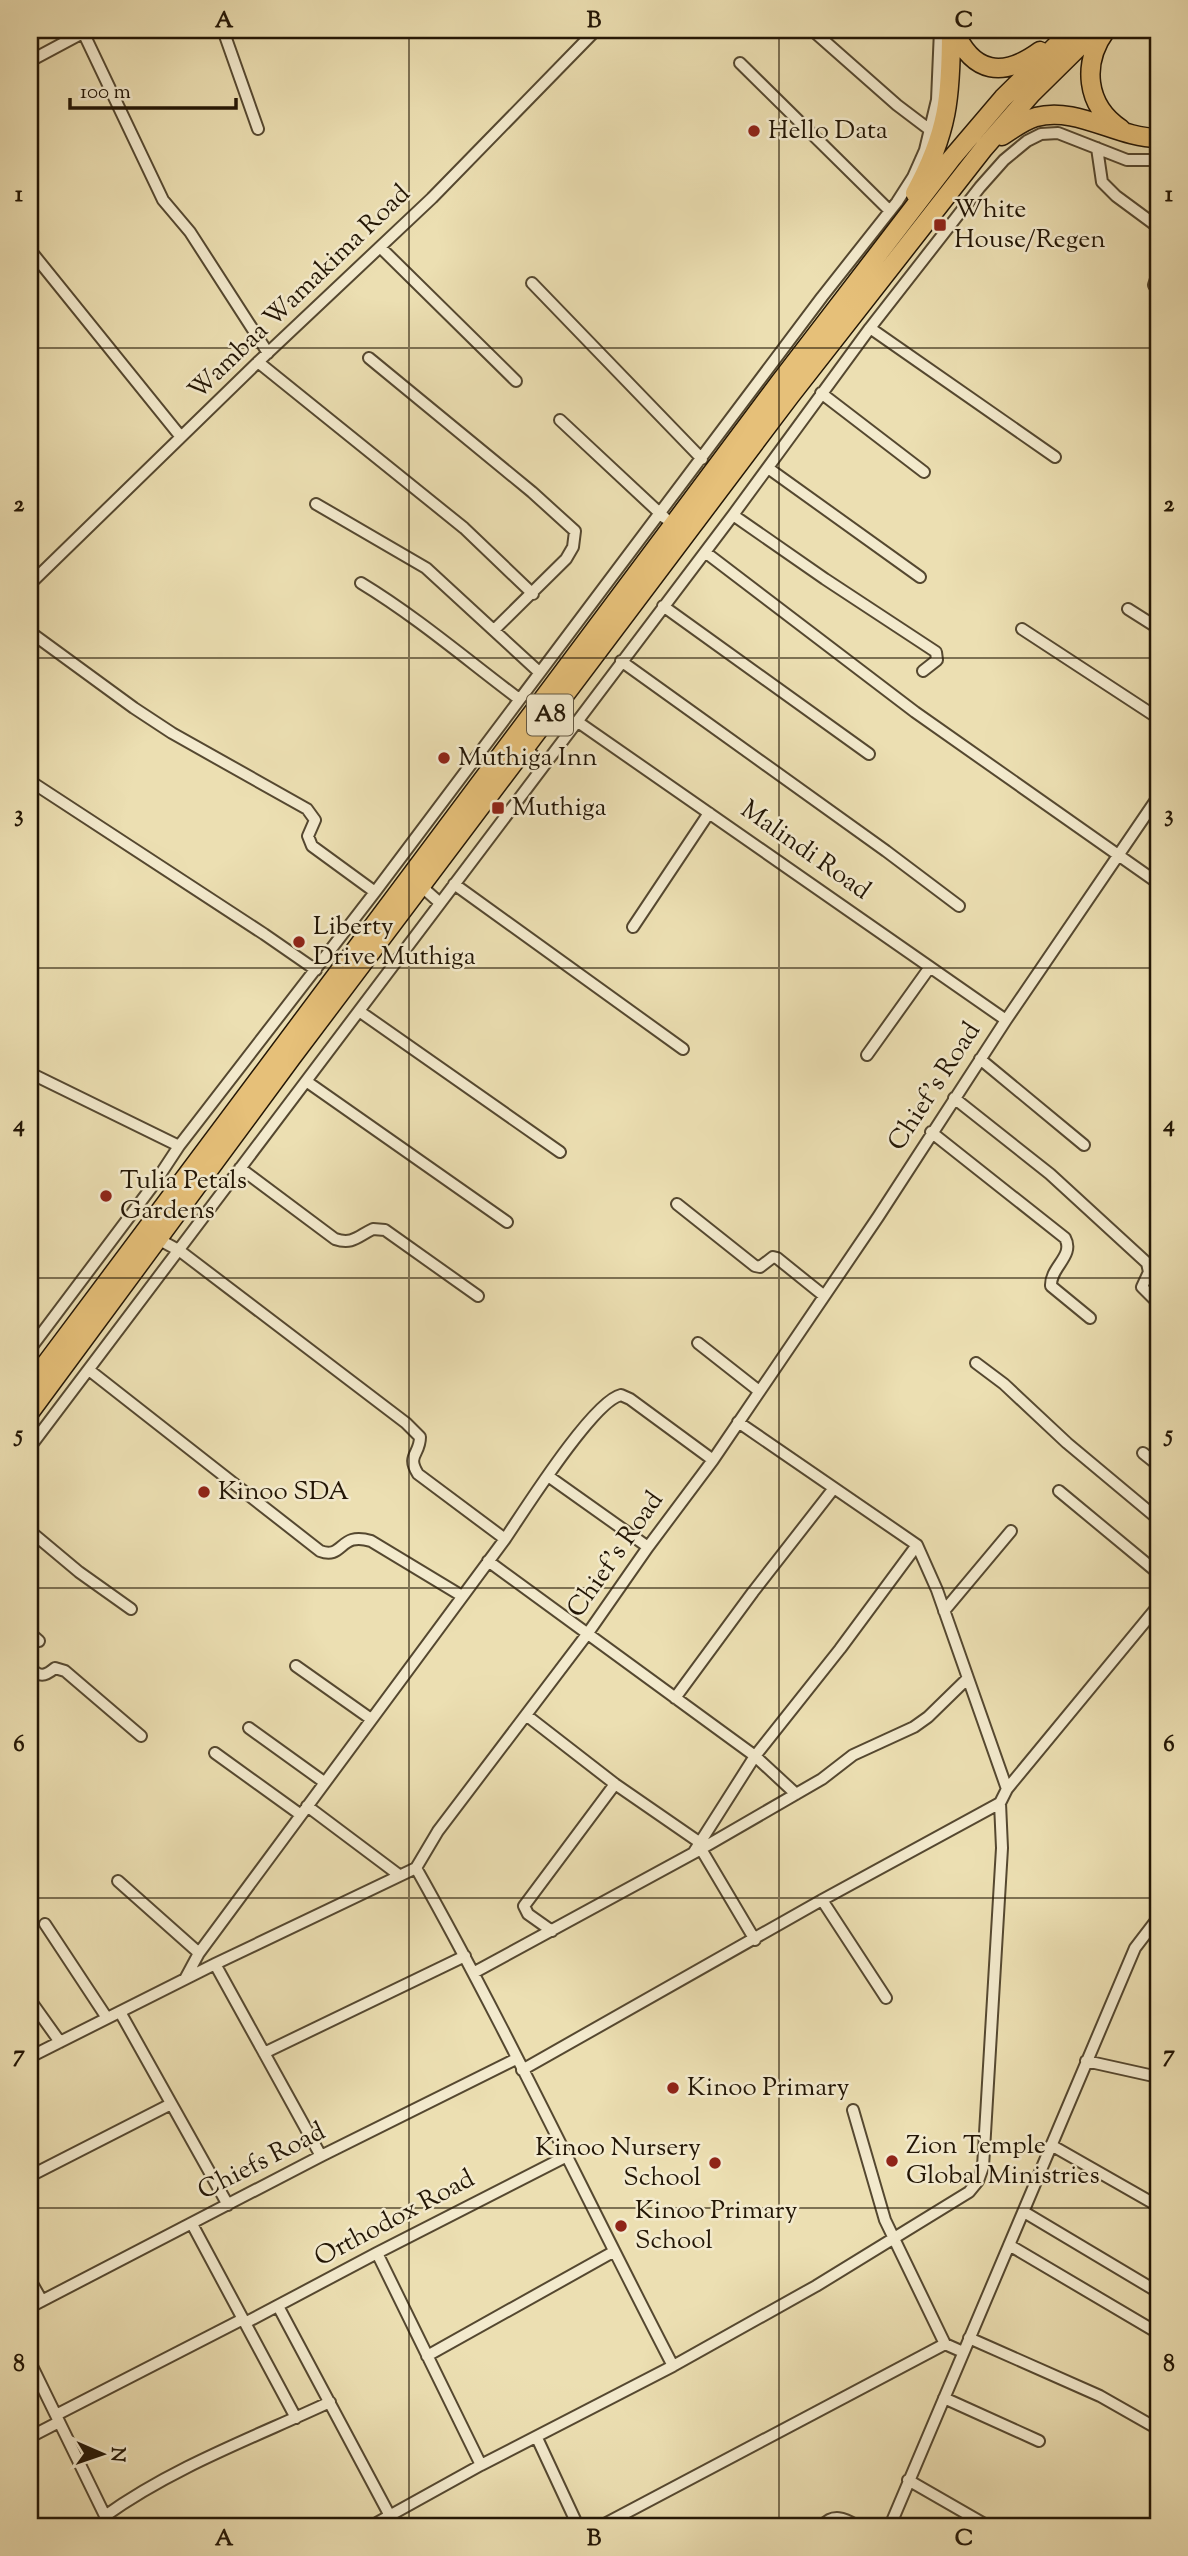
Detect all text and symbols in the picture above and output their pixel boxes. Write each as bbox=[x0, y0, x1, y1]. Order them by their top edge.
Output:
text: A bbox=[215, 5, 234, 38]
text: B bbox=[587, 5, 602, 38]
text: C bbox=[955, 5, 973, 38]
scale bar bbox=[70, 66, 236, 110]
text: 100 m bbox=[80, 78, 131, 108]
place label: Hello Data bbox=[768, 113, 888, 150]
marker: Hello Data bbox=[746, 123, 762, 139]
street label: Wambaa Wamakima Road bbox=[181, 177, 420, 409]
text: 1 bbox=[15, 179, 23, 212]
text: 1 bbox=[1165, 179, 1173, 212]
place label: White House/Regen bbox=[954, 192, 1106, 259]
marker: White House/Regen bbox=[932, 217, 948, 233]
text: 2 bbox=[14, 489, 25, 522]
text: 2 bbox=[1164, 489, 1175, 522]
road number: A8 bbox=[527, 694, 573, 736]
place label: Muthiga Inn bbox=[458, 740, 597, 777]
marker: Muthiga Inn bbox=[436, 750, 452, 766]
place label: Muthiga bbox=[512, 790, 607, 827]
street label: Malindi Road bbox=[732, 792, 878, 910]
text: 3 bbox=[14, 799, 24, 832]
text: 3 bbox=[1164, 799, 1174, 832]
marker: Muthiga bbox=[490, 800, 506, 816]
place label: Liberty Drive Muthiga bbox=[313, 909, 476, 976]
marker: Liberty Drive Muthiga bbox=[291, 934, 307, 950]
street label: Chief's Road bbox=[880, 1015, 991, 1159]
text: 4 bbox=[12, 1109, 25, 1142]
text: 4 bbox=[1162, 1109, 1175, 1142]
place label: Tulia Petals Gardens bbox=[120, 1163, 247, 1230]
marker: Tulia Petals Gardens bbox=[98, 1188, 114, 1204]
text: 5 bbox=[13, 1419, 23, 1452]
text: 5 bbox=[1163, 1419, 1173, 1452]
place label: Kinoo SDA bbox=[218, 1474, 349, 1511]
marker: Kinoo SDA bbox=[196, 1484, 212, 1500]
street label: Chief's Road bbox=[559, 1484, 673, 1626]
text: 6 bbox=[13, 1729, 25, 1762]
text: 6 bbox=[1163, 1729, 1175, 1762]
text: 7 bbox=[13, 2039, 25, 2072]
text: 7 bbox=[1163, 2039, 1175, 2072]
place label: Kinoo Primary bbox=[687, 2070, 850, 2107]
marker: Kinoo Primary bbox=[665, 2080, 681, 2096]
street label: Chiefs Road bbox=[192, 2114, 333, 2210]
place label: Zion Temple Global Ministries bbox=[906, 2128, 1100, 2195]
place label: Kinoo Nursery School bbox=[535, 2130, 701, 2197]
marker: Zion Temple Global Ministries bbox=[884, 2153, 900, 2169]
marker: Kinoo Nursery School bbox=[707, 2155, 723, 2171]
street label: Orthodox Road bbox=[308, 2161, 482, 2277]
place label: Kinoo Primary School bbox=[635, 2193, 798, 2260]
marker: Kinoo Primary School bbox=[613, 2218, 629, 2234]
text: 8 bbox=[13, 2349, 25, 2382]
text: 8 bbox=[1163, 2349, 1175, 2382]
north arrow bbox=[66, 2420, 136, 2490]
text: N bbox=[103, 2446, 130, 2463]
text: A bbox=[215, 2523, 234, 2556]
text: B bbox=[587, 2523, 602, 2556]
text: C bbox=[955, 2523, 973, 2556]

